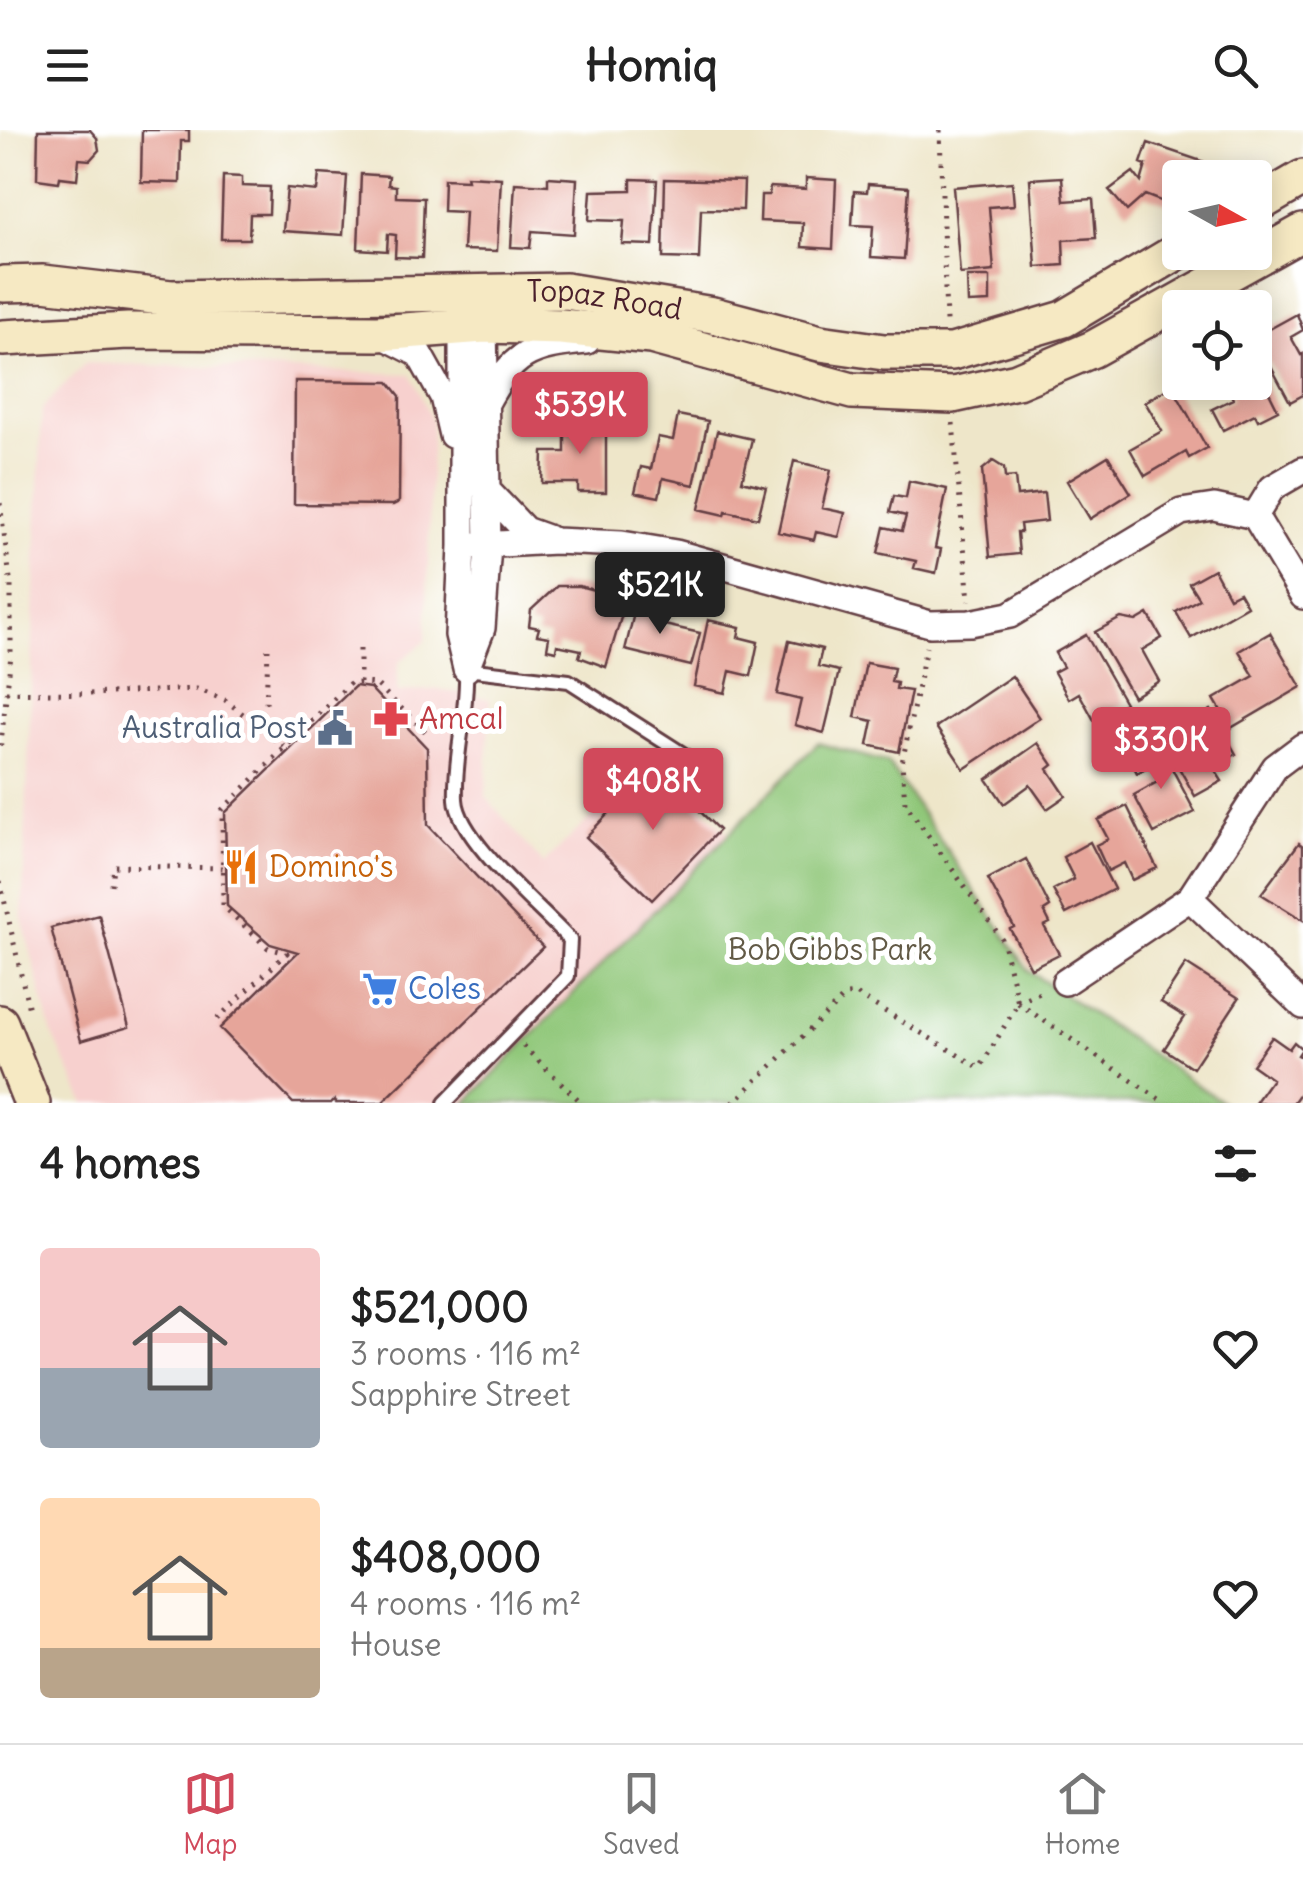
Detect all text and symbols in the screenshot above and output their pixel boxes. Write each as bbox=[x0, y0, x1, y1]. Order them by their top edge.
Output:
text: Homiq bbox=[585, 37, 718, 93]
icon: menu bbox=[40, 38, 95, 93]
icon: search bbox=[1208, 38, 1263, 93]
north arrow bbox=[1162, 160, 1272, 270]
map controls bbox=[1162, 160, 1272, 400]
street label: Topaz Road bbox=[526, 271, 685, 328]
button: locate bbox=[1162, 290, 1272, 400]
pin: $539K bbox=[510, 372, 650, 457]
text: $539K bbox=[534, 384, 626, 425]
pin: $521K bbox=[590, 552, 730, 637]
text: $521K bbox=[617, 564, 703, 605]
place label: Amcal bbox=[419, 699, 503, 737]
pharmacy icon: Amcal bbox=[372, 700, 410, 738]
pin: $330K bbox=[1091, 707, 1231, 792]
place label: Australia Post bbox=[122, 708, 307, 746]
public building icon: Australia Post bbox=[316, 709, 354, 747]
text: $330K bbox=[1114, 719, 1208, 760]
pin: $408K bbox=[583, 748, 723, 833]
text: $408K bbox=[605, 760, 701, 801]
place label: Domino's bbox=[269, 847, 393, 885]
restaurant icon: Domino's bbox=[222, 848, 260, 886]
park label: Bob Gibbs Park bbox=[728, 930, 932, 968]
place label: Coles bbox=[408, 969, 481, 1007]
supermarket icon: Coles bbox=[361, 970, 399, 1008]
icon: filters bbox=[1208, 1136, 1263, 1191]
text: 4 homes bbox=[40, 1137, 201, 1189]
text: $521,000 bbox=[350, 1281, 529, 1333]
icon: home bbox=[120, 1288, 240, 1408]
icon: heart bbox=[1208, 1321, 1263, 1376]
text: 3 rooms · 116 m² bbox=[350, 1333, 581, 1374]
text: Sapphire Street bbox=[350, 1374, 571, 1415]
text: $408,000 bbox=[350, 1531, 541, 1583]
icon: home bbox=[120, 1538, 240, 1658]
icon: heart bbox=[1208, 1571, 1263, 1626]
text: 4 rooms · 116 m² bbox=[350, 1583, 581, 1624]
text: House bbox=[350, 1624, 441, 1665]
tab: Map bbox=[183, 1766, 238, 1862]
tab: Saved bbox=[603, 1766, 680, 1862]
tab: Home bbox=[1045, 1766, 1120, 1862]

